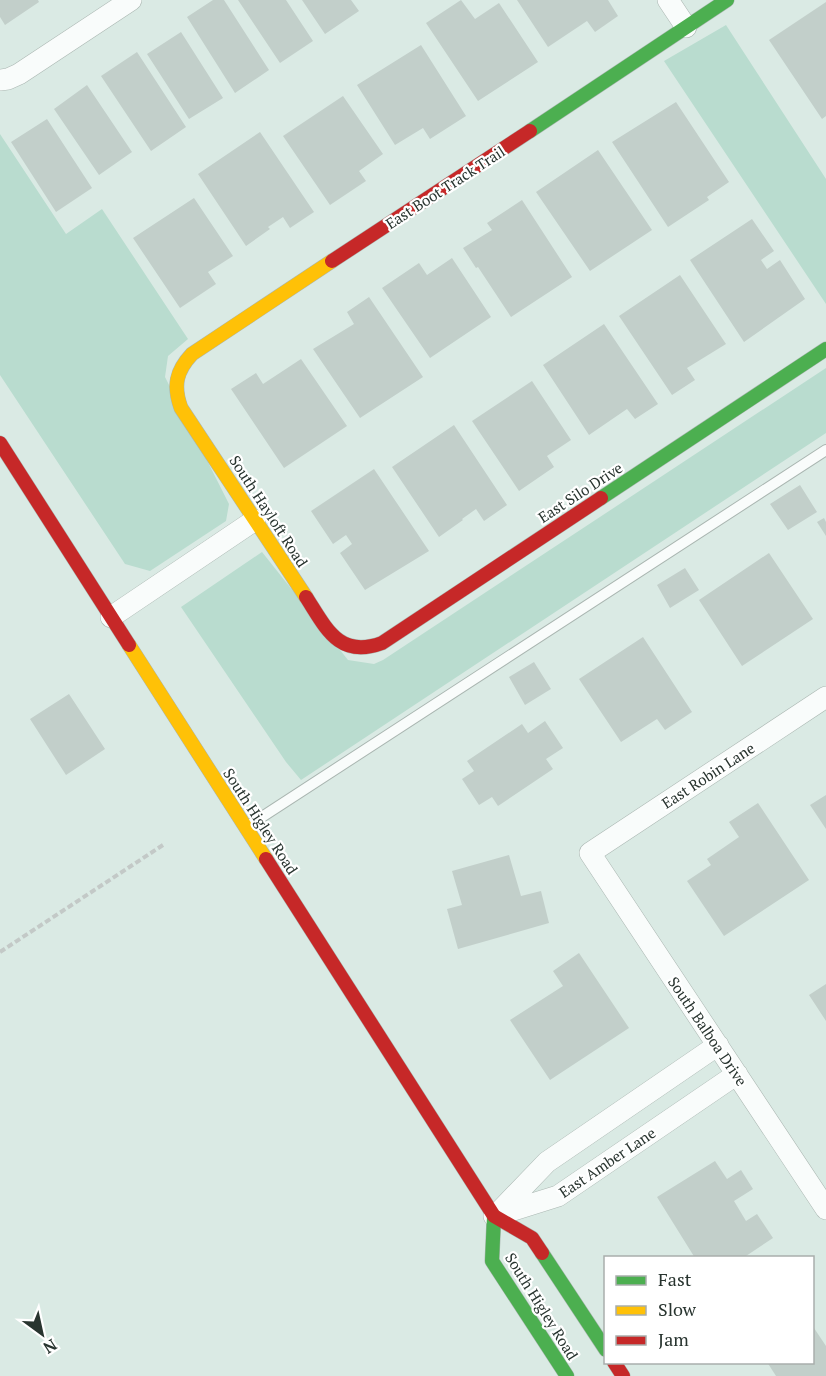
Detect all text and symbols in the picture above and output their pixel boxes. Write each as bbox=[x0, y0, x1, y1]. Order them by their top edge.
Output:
street label: East Boot Track Trail bbox=[381, 141, 509, 233]
street label: South Hayloft Road bbox=[225, 451, 313, 571]
street label: East Silo Drive bbox=[534, 457, 626, 527]
street label: East Robin Lane bbox=[658, 737, 758, 813]
street label: South Higley Road bbox=[219, 764, 303, 878]
street label: South Balboa Drive bbox=[664, 972, 752, 1090]
street label: East Amber Lane bbox=[555, 1122, 659, 1202]
street label: South Higley Road bbox=[501, 1249, 583, 1363]
legend bbox=[604, 1256, 814, 1364]
text: Fast bbox=[658, 1267, 692, 1291]
text: Slow bbox=[658, 1297, 697, 1321]
north arrow bbox=[12, 1304, 72, 1364]
text: Jam bbox=[658, 1327, 689, 1351]
text: N bbox=[39, 1334, 61, 1359]

